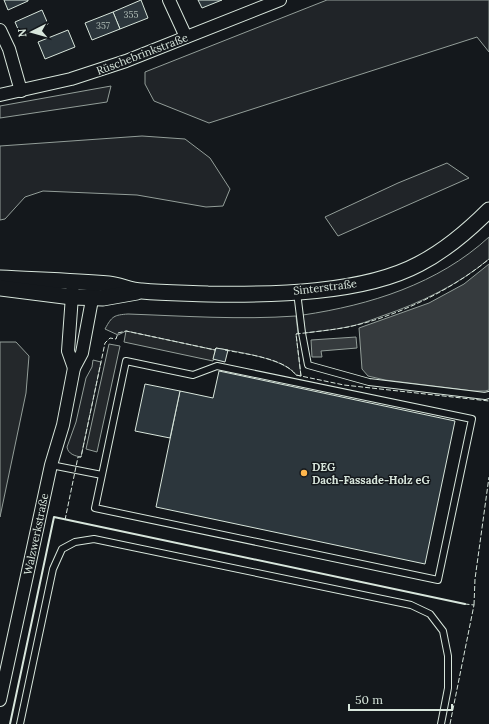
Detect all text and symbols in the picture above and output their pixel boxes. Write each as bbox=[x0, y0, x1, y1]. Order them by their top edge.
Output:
house number: 355 bbox=[124, 9, 139, 20]
north arrow bbox=[12, 12, 52, 52]
house number: 357 bbox=[96, 20, 110, 31]
text: N bbox=[15, 28, 29, 38]
street label: Rüschebrinkstraße bbox=[94, 30, 190, 78]
street label: Sinterstraße bbox=[292, 276, 358, 298]
place label: DEG Dach-Fassade-Holz eG bbox=[312, 460, 431, 487]
marker: DEG Dach-Fassade-Holz eG bbox=[299, 468, 309, 478]
street label: Walzwerkstraße bbox=[20, 492, 52, 576]
scale bar bbox=[349, 686, 452, 712]
text: 50 m bbox=[355, 692, 383, 707]

